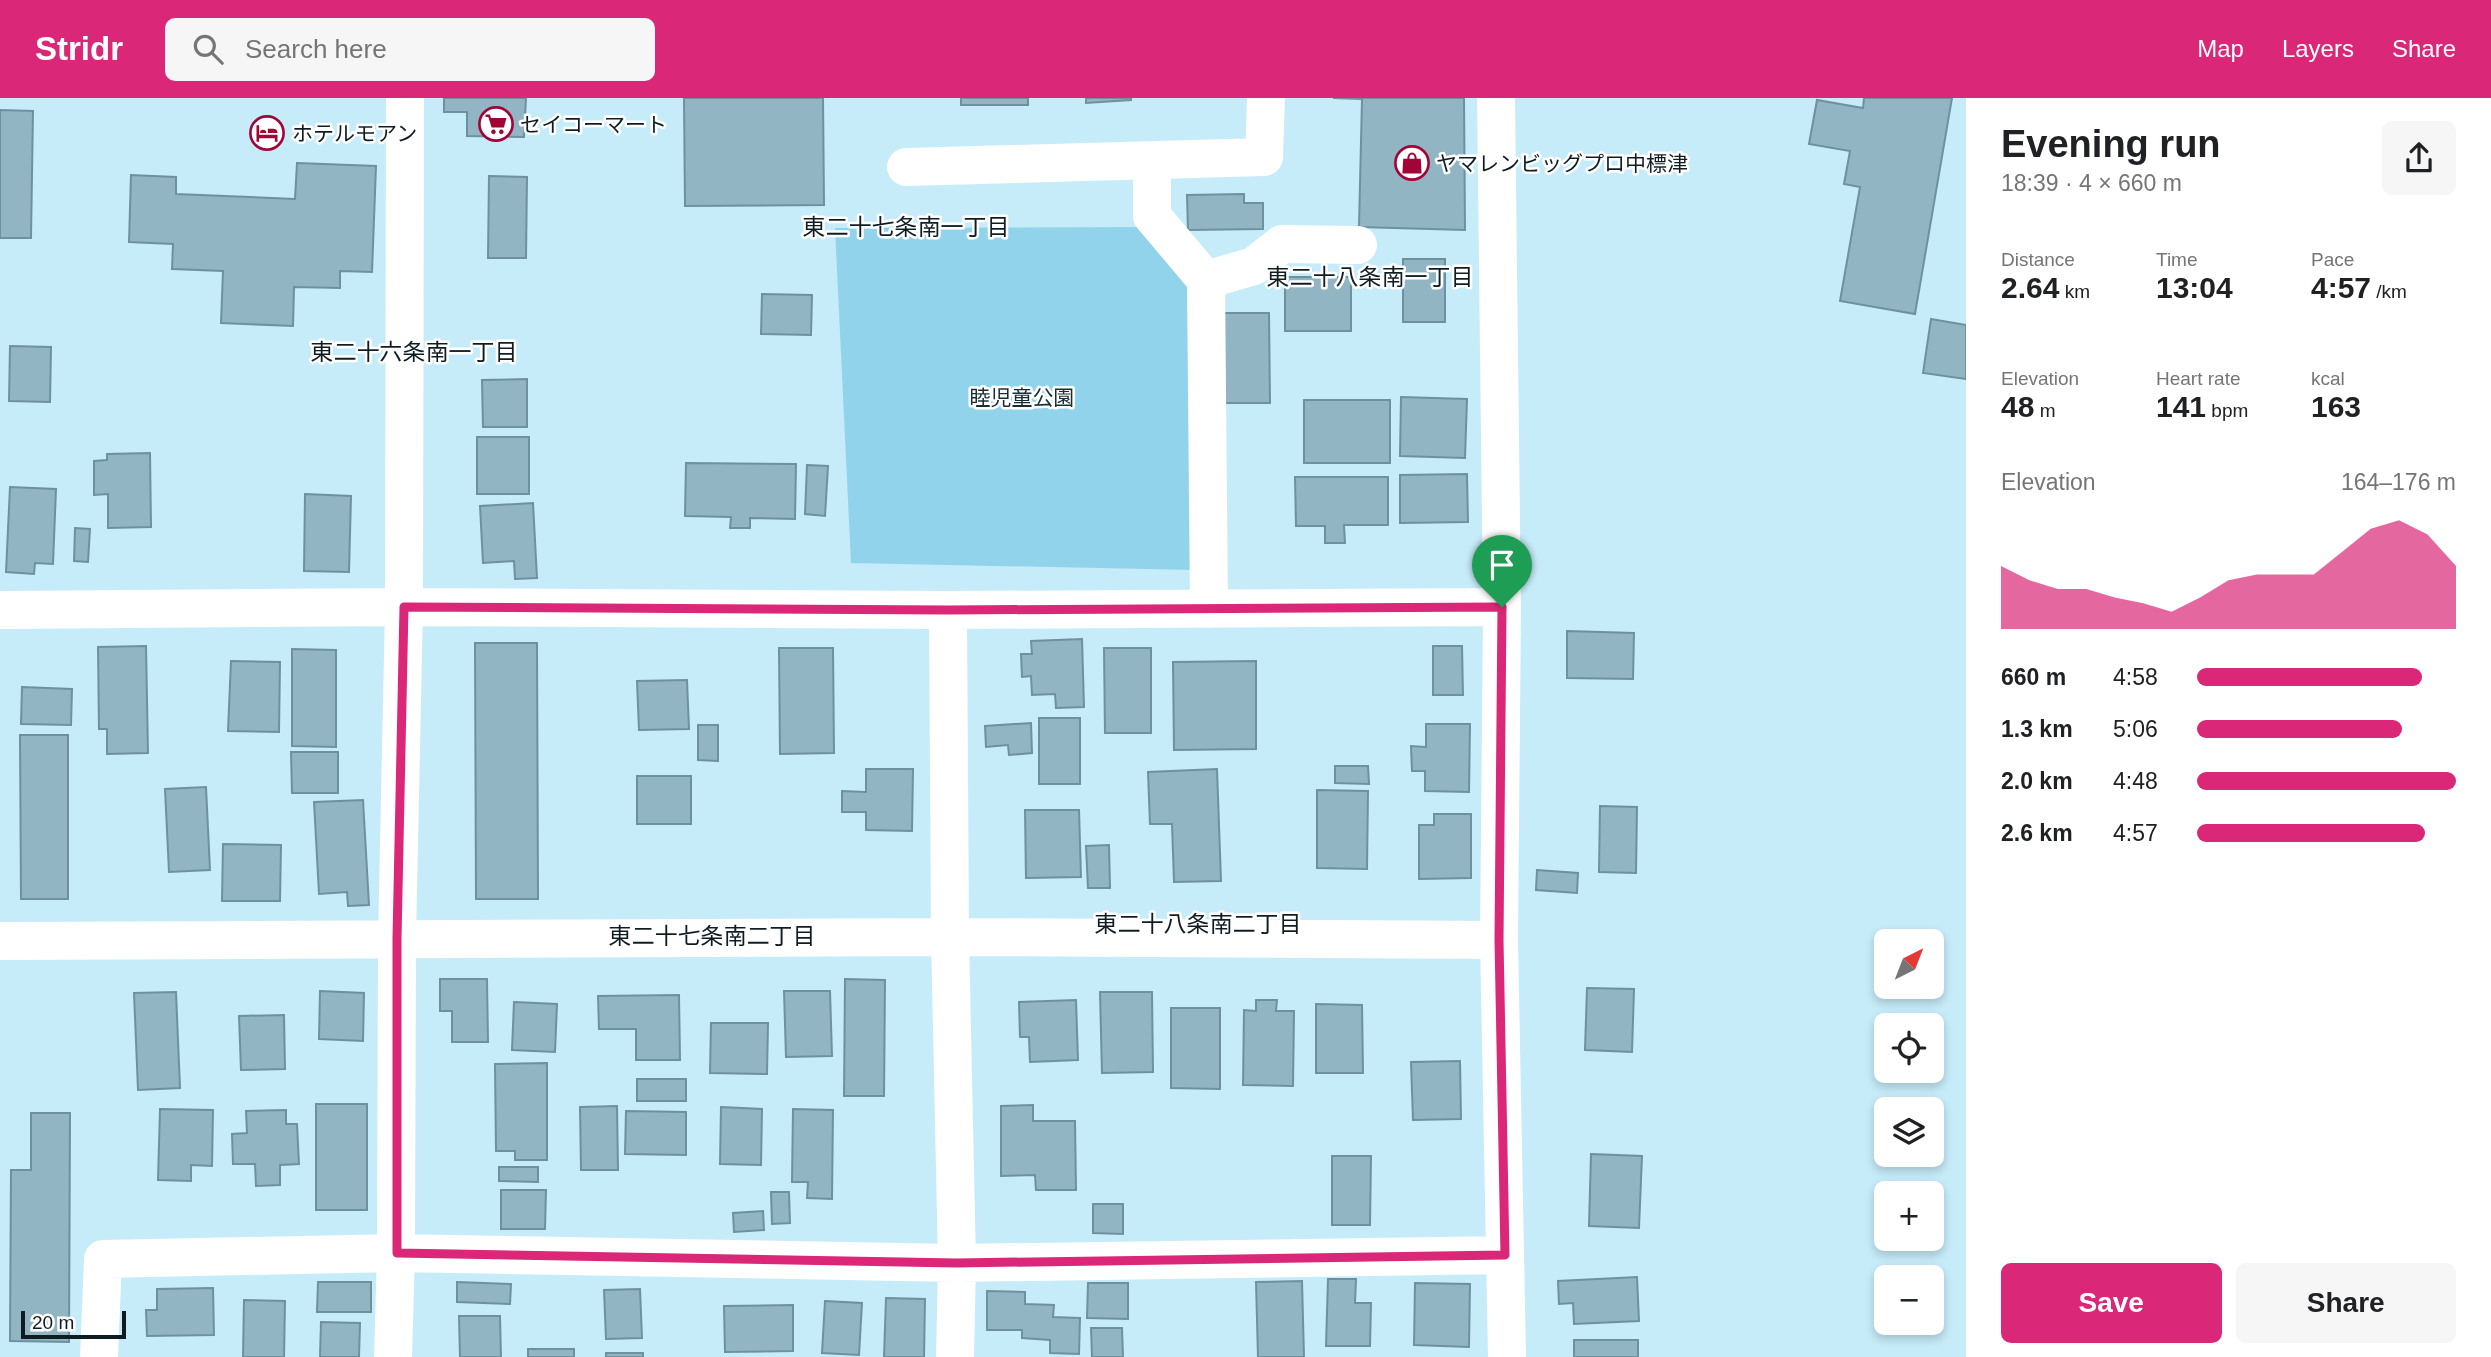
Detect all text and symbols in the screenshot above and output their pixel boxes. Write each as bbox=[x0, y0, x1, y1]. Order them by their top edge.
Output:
search box bbox=[165, 18, 655, 81]
text: Stridr bbox=[35, 30, 123, 67]
icon: search bbox=[189, 30, 227, 68]
text: Search here bbox=[245, 34, 387, 64]
text: Map bbox=[2197, 35, 2244, 62]
text: Layers bbox=[2282, 35, 2354, 62]
text: Share bbox=[2392, 35, 2456, 62]
supermarket icon: セイコーマート bbox=[477, 105, 515, 143]
place label: セイコーマート bbox=[520, 113, 667, 136]
hotel icon: ホテルモアン bbox=[248, 114, 286, 152]
button: share bbox=[2382, 121, 2456, 195]
place label: ホテルモアン bbox=[292, 122, 417, 145]
text: Evening run bbox=[2001, 123, 2221, 165]
shop icon: ヤマレンビッグプロ中標津 bbox=[1393, 144, 1431, 182]
place label: ヤマレンビッグプロ中標津 bbox=[1436, 152, 1688, 175]
text: 18:39 · 4 × 660 m bbox=[2001, 170, 2182, 196]
district label: 東二十七条南一丁目 bbox=[803, 214, 1010, 240]
text: Distance bbox=[2001, 249, 2075, 270]
text: Time bbox=[2156, 249, 2198, 270]
text: Pace bbox=[2311, 249, 2354, 270]
district label: 東二十八条南一丁目 bbox=[1267, 264, 1474, 290]
text: 2.64 bbox=[2001, 271, 2059, 304]
text: 13:04 bbox=[2156, 271, 2233, 304]
text: 4:57 bbox=[2311, 271, 2371, 304]
text: km bbox=[2059, 281, 2090, 302]
text: /km bbox=[2371, 281, 2407, 302]
district label: 東二十六条南一丁目 bbox=[311, 339, 518, 365]
text: Elevation bbox=[2001, 368, 2079, 389]
text: Heart rate bbox=[2156, 368, 2240, 389]
text: kcal bbox=[2311, 368, 2345, 389]
park label: 睦児童公園 bbox=[970, 386, 1075, 409]
text: 48 bbox=[2001, 390, 2034, 423]
text: 141 bbox=[2156, 390, 2206, 423]
text: 163 bbox=[2311, 390, 2361, 423]
text: m bbox=[2034, 400, 2055, 421]
text: bpm bbox=[2206, 400, 2248, 421]
text: Elevation bbox=[2001, 469, 2096, 495]
text: 164–176 m bbox=[2341, 469, 2456, 495]
pin bbox=[1472, 535, 1532, 607]
icon: arrive bbox=[1483, 546, 1521, 584]
text: 660 m bbox=[2001, 664, 2066, 690]
text: 4:58 bbox=[2113, 664, 2158, 690]
text: 1.3 km bbox=[2001, 716, 2073, 742]
text: 5:06 bbox=[2113, 716, 2158, 742]
text: 2.0 km bbox=[2001, 768, 2073, 794]
text: 4:48 bbox=[2113, 768, 2158, 794]
text: 2.6 km bbox=[2001, 820, 2073, 846]
text: 4:57 bbox=[2113, 820, 2158, 846]
district label: 東二十八条南二丁目 bbox=[1095, 911, 1302, 937]
district label: 東二十七条南二丁目 bbox=[609, 923, 816, 949]
north arrow bbox=[1874, 929, 1944, 999]
map controls bbox=[1874, 929, 1944, 1335]
button: locate bbox=[1874, 1013, 1944, 1083]
button: layers bbox=[1874, 1097, 1944, 1167]
button: + bbox=[1874, 1181, 1944, 1251]
button: Save bbox=[2001, 1263, 2222, 1343]
button: Share bbox=[2236, 1263, 2456, 1343]
button: − bbox=[1874, 1265, 1944, 1335]
scale bar bbox=[21, 1308, 126, 1340]
text: 20 m bbox=[32, 1312, 74, 1333]

